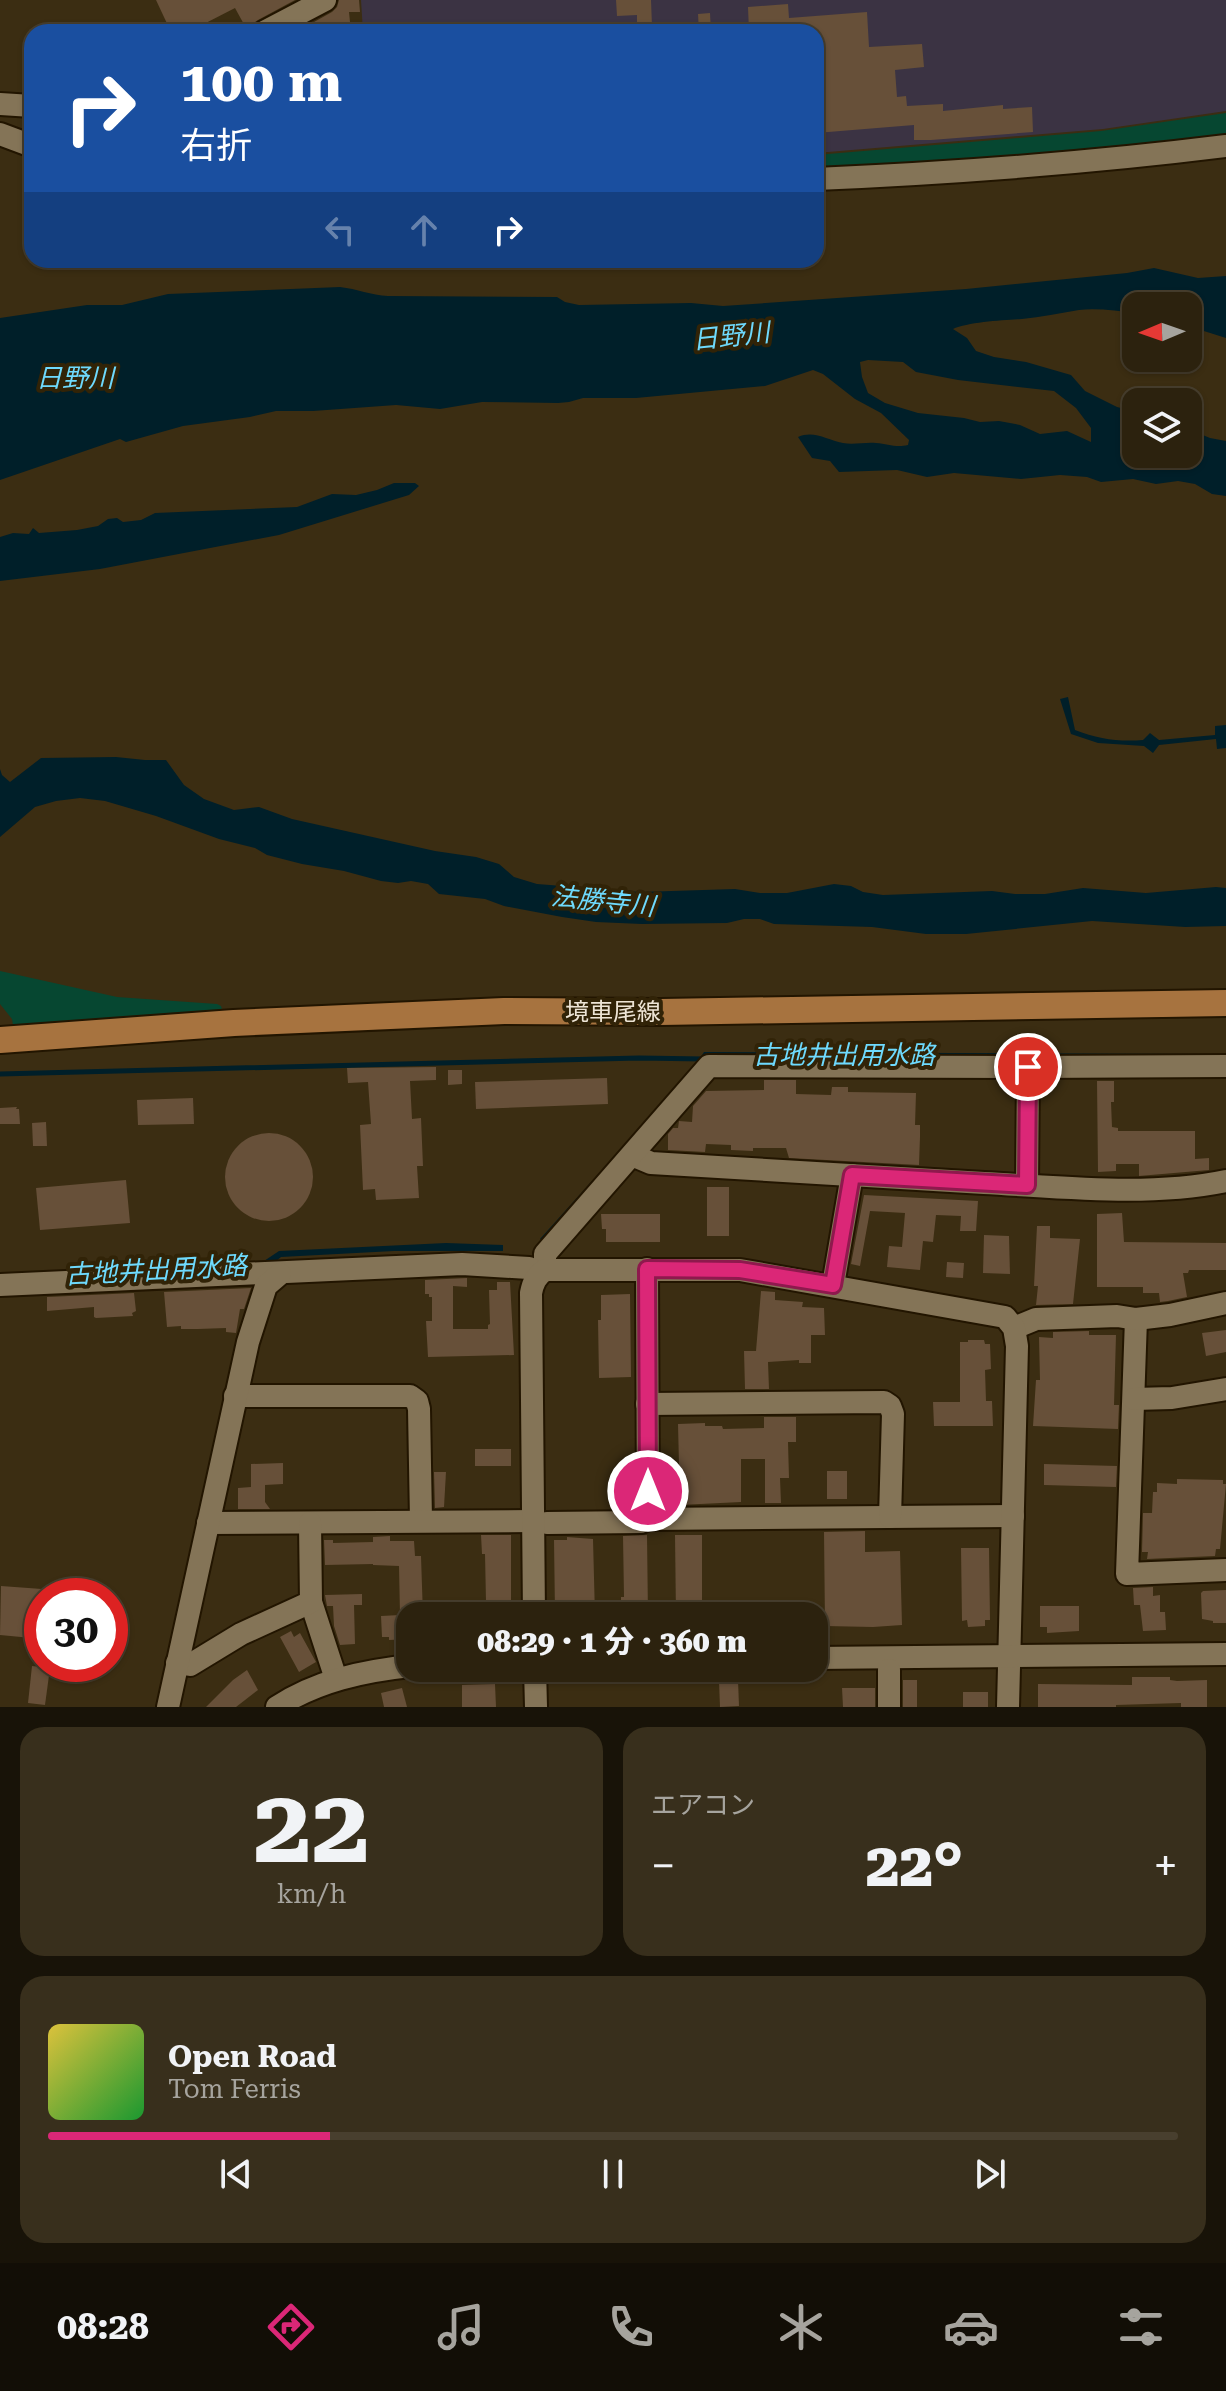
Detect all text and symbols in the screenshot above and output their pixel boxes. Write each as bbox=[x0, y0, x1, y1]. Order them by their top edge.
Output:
text: 100 m bbox=[180, 49, 342, 115]
icon: right bbox=[48, 56, 152, 160]
text: 右折 bbox=[180, 125, 252, 167]
icon: left bbox=[318, 208, 362, 252]
icon: ahead bbox=[402, 208, 446, 252]
icon: right bbox=[486, 208, 530, 252]
north arrow bbox=[1122, 292, 1202, 372]
map controls bbox=[1122, 292, 1202, 468]
water label: 日野川 bbox=[691, 317, 774, 355]
water label: 日野川 bbox=[36, 363, 117, 393]
button: layers bbox=[1122, 388, 1202, 468]
water label: 法勝寺川 bbox=[550, 881, 659, 922]
street label: 境車尾線 bbox=[565, 998, 661, 1026]
pin bbox=[994, 1033, 1062, 1101]
water label: 古地井出用水路 bbox=[753, 1040, 937, 1070]
icon: arrive bbox=[1006, 1045, 1050, 1089]
water label: 古地井出用水路 bbox=[64, 1250, 250, 1290]
position arrow bbox=[606, 1449, 690, 1533]
speed limit sign: 30 bbox=[24, 1578, 128, 1682]
text: 08:29 · 1 分 · 360 m bbox=[477, 1624, 747, 1659]
text: 22 bbox=[253, 1766, 370, 1887]
text: エアコン bbox=[651, 1790, 755, 1820]
text: 22° bbox=[866, 1830, 963, 1901]
text: − bbox=[651, 1840, 676, 1892]
text: + bbox=[1153, 1840, 1178, 1892]
text: km/h bbox=[277, 1879, 346, 1909]
text: Open Road bbox=[168, 2039, 336, 2074]
text: Tom Ferris bbox=[168, 2074, 301, 2104]
icon: previous bbox=[214, 2152, 258, 2196]
icon: pause bbox=[591, 2152, 635, 2196]
icon: next bbox=[968, 2152, 1012, 2196]
icon: directions bbox=[263, 2299, 319, 2355]
icon: music bbox=[433, 2299, 489, 2355]
icon: phone bbox=[603, 2299, 659, 2355]
icon: climate bbox=[773, 2299, 829, 2355]
icon: car bbox=[943, 2299, 999, 2355]
icon: filters bbox=[1113, 2299, 1169, 2355]
text: 08:28 bbox=[57, 2306, 149, 2348]

